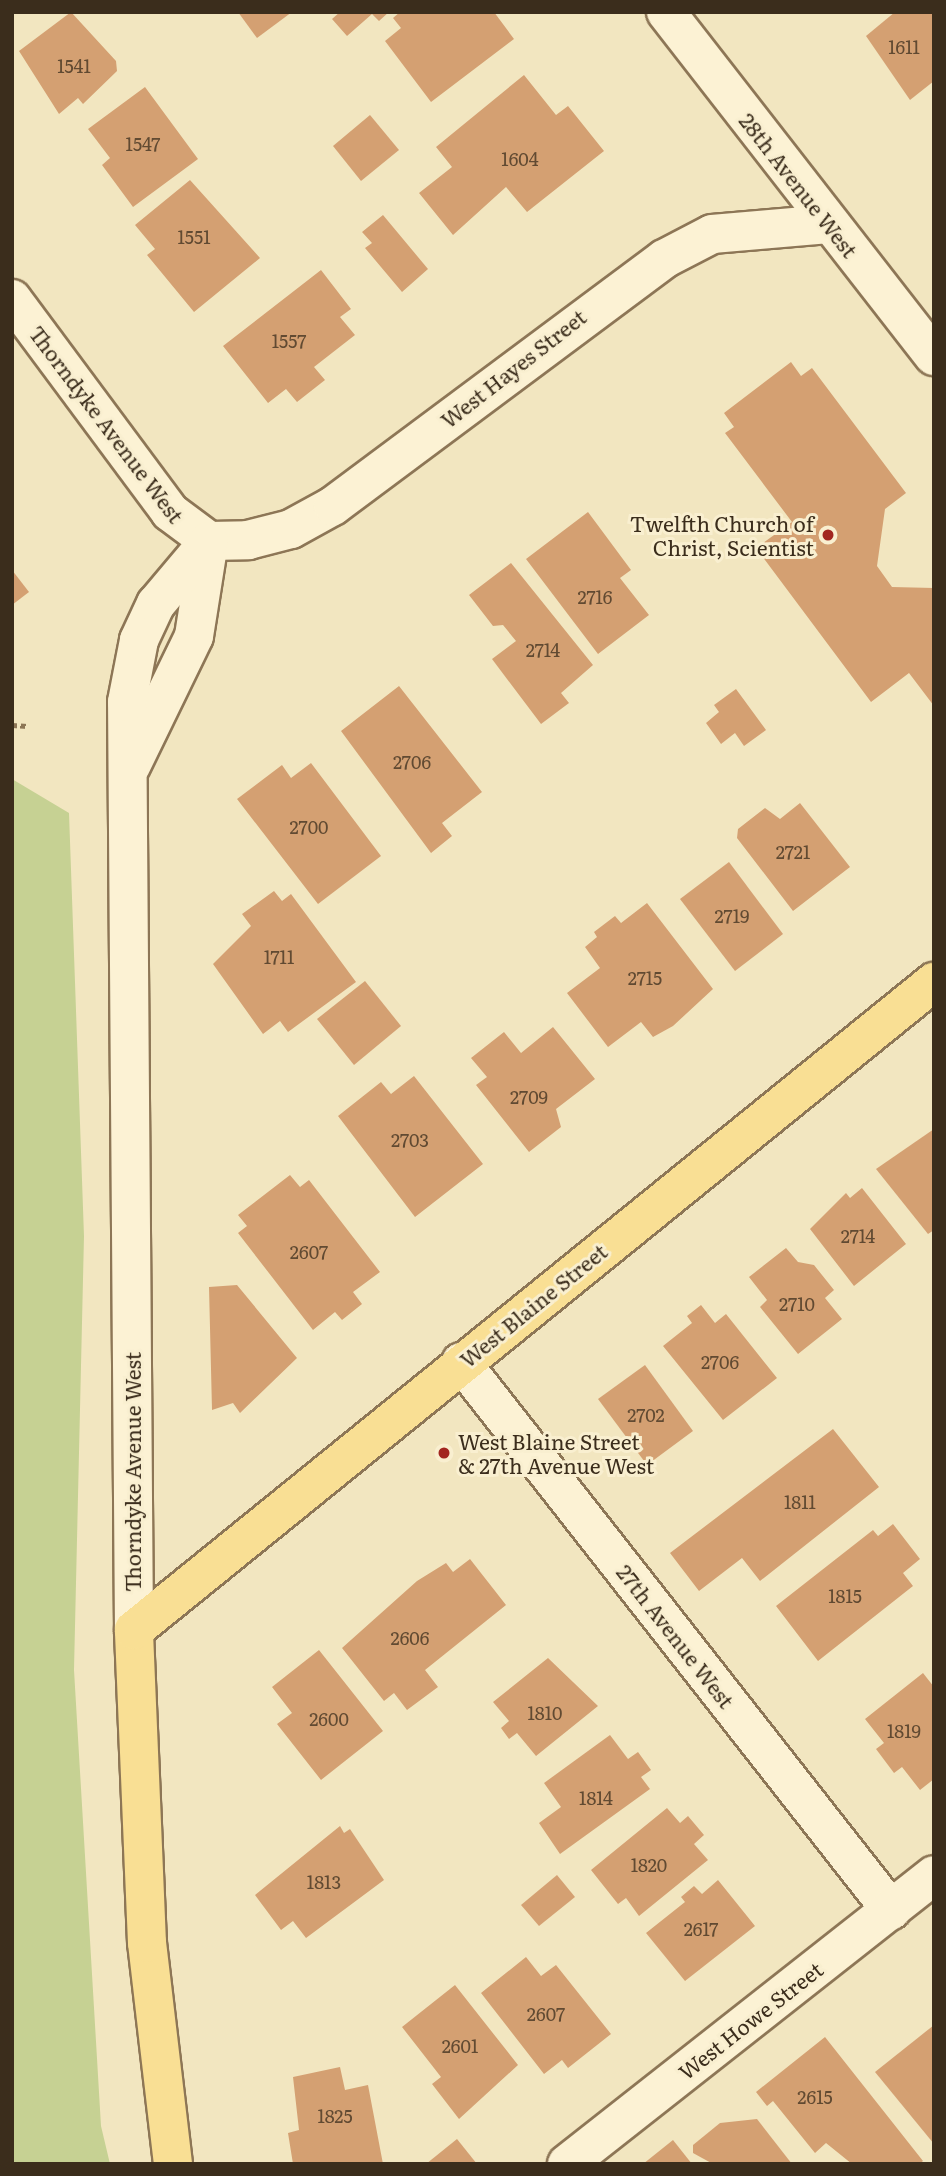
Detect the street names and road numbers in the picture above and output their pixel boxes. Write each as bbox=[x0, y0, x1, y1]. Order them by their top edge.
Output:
street label: 28th Avenue West bbox=[735, 108, 863, 262]
street label: West Hayes Street bbox=[435, 303, 591, 433]
street label: Thorndyke Avenue West bbox=[25, 320, 189, 528]
street label: West Blaine Street bbox=[454, 1238, 612, 1372]
street label: Thorndyke Avenue West bbox=[119, 1352, 145, 1592]
street label: 27th Avenue West bbox=[612, 1559, 740, 1713]
street label: West Howe Street bbox=[673, 1956, 827, 2084]

